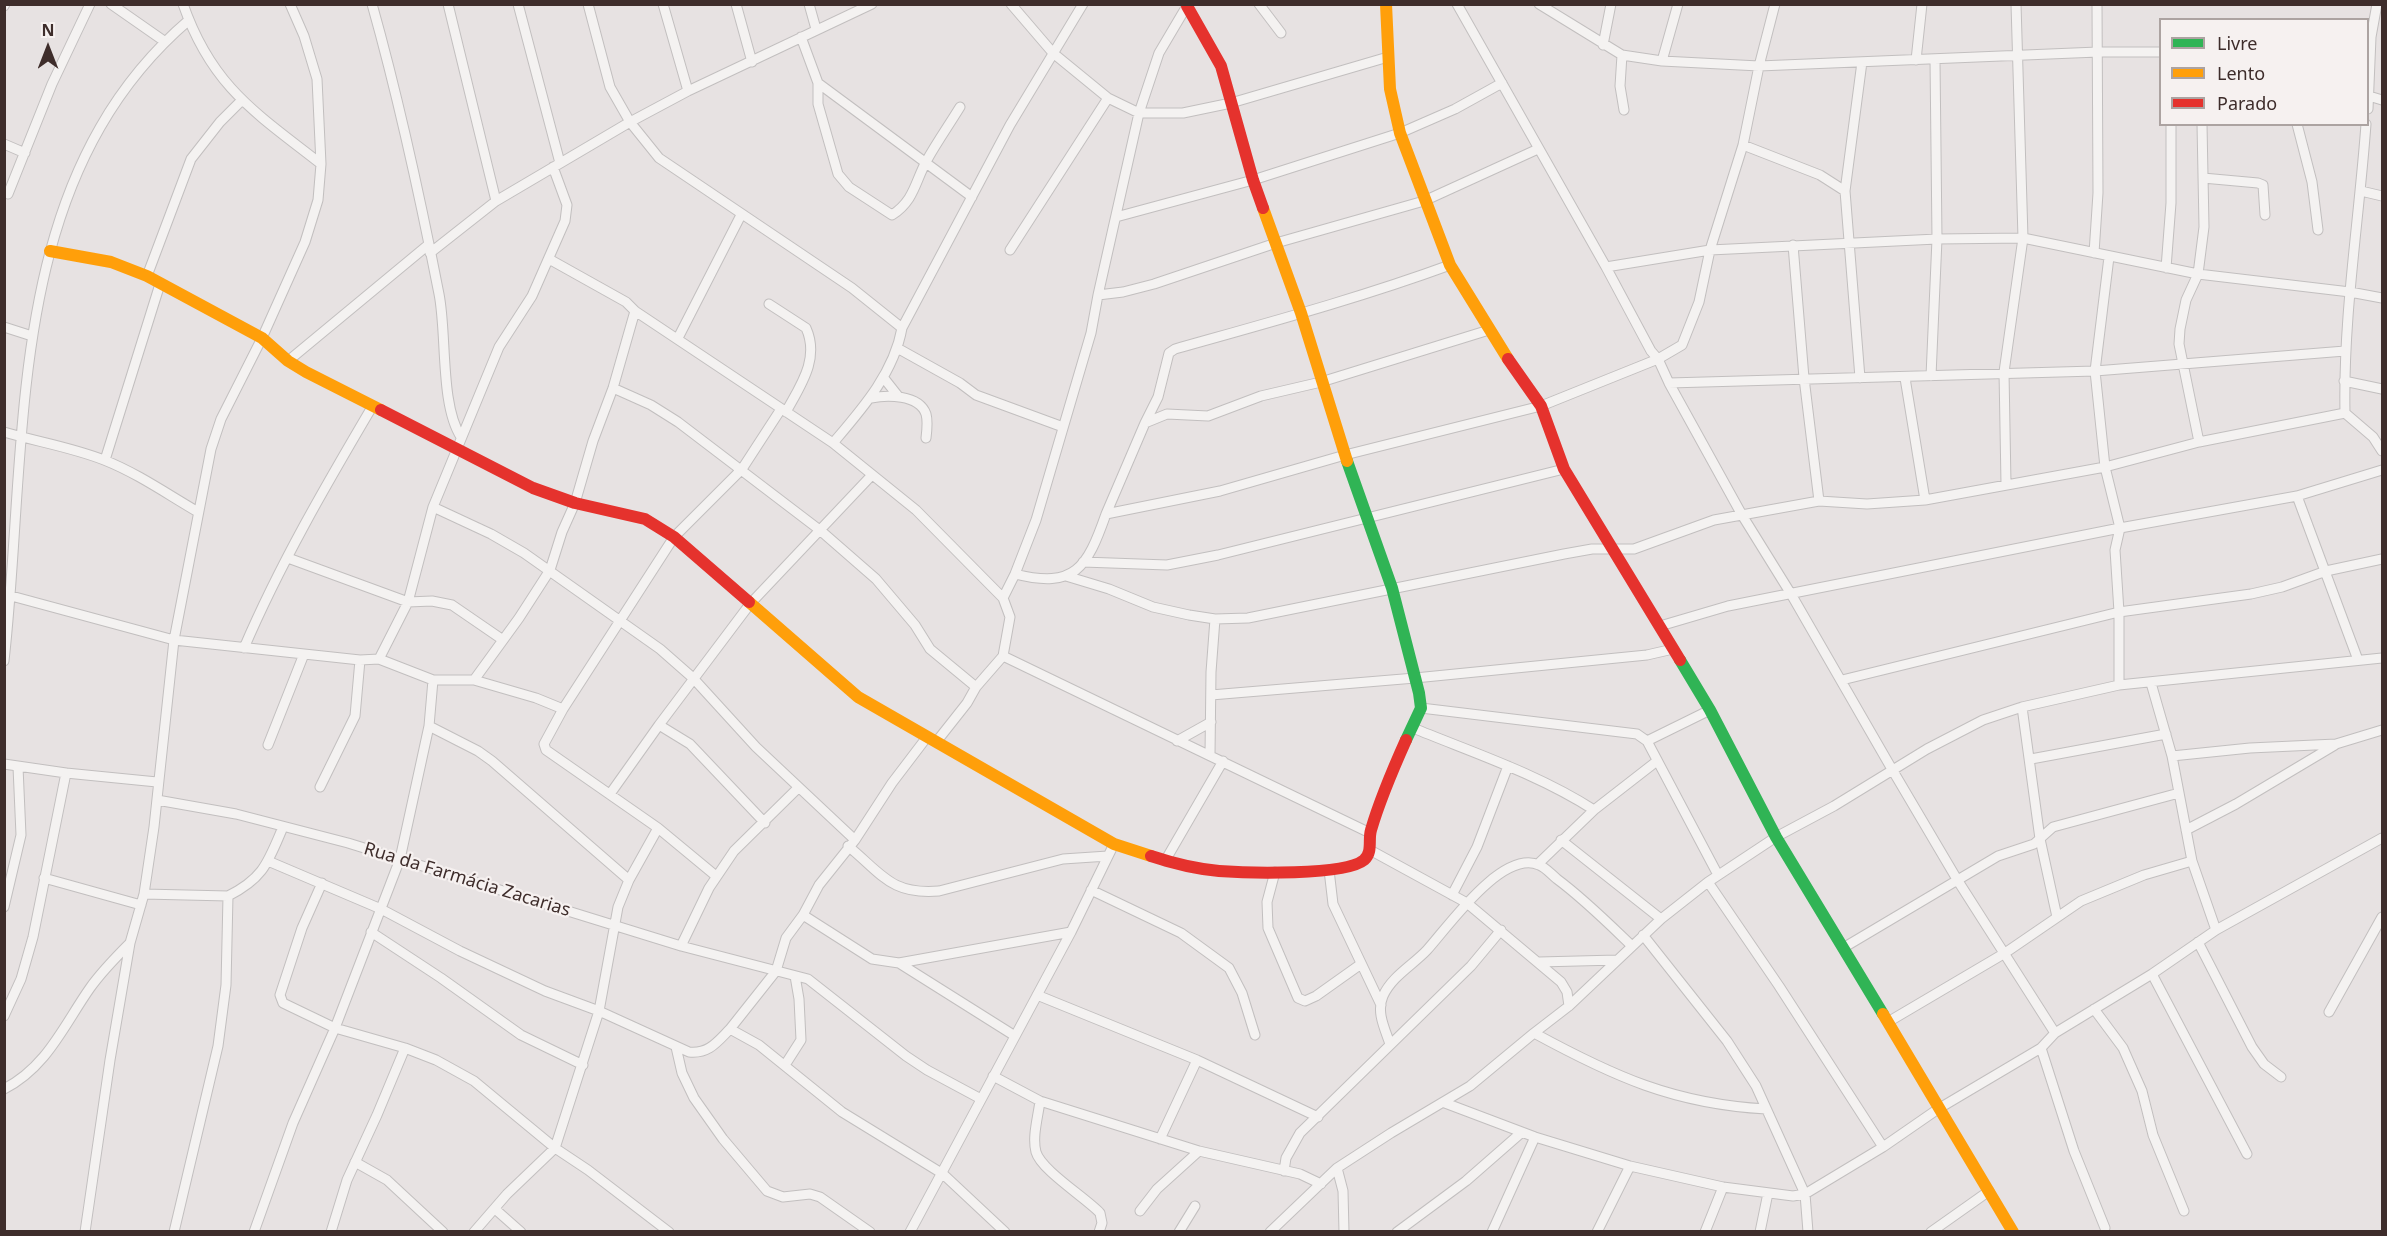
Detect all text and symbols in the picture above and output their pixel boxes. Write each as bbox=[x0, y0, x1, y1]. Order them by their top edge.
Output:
north arrow bbox=[18, 18, 78, 78]
legend bbox=[2159, 18, 2369, 126]
text: N bbox=[41, 19, 55, 41]
text: Livre bbox=[2217, 31, 2257, 55]
text: Lento bbox=[2217, 61, 2265, 85]
text: Parado bbox=[2217, 91, 2277, 115]
street label: Rua da Farmácia Zacarias bbox=[361, 838, 573, 922]

